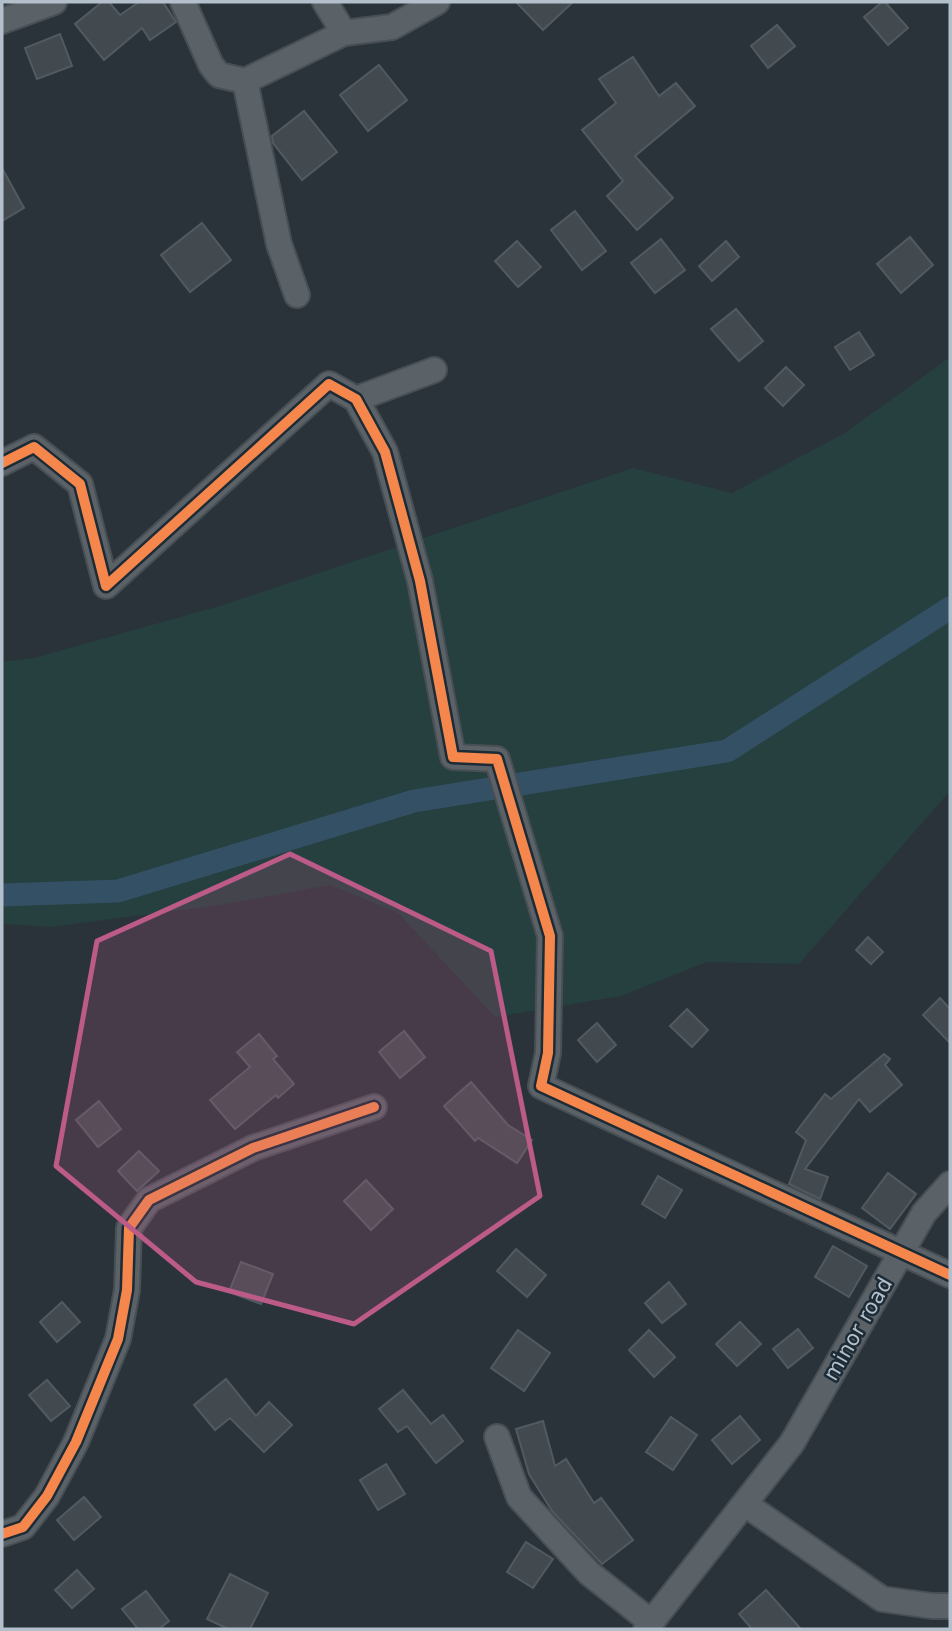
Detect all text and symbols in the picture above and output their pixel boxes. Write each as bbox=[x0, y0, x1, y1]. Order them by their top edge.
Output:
street label: minor road bbox=[819, 1273, 897, 1385]

